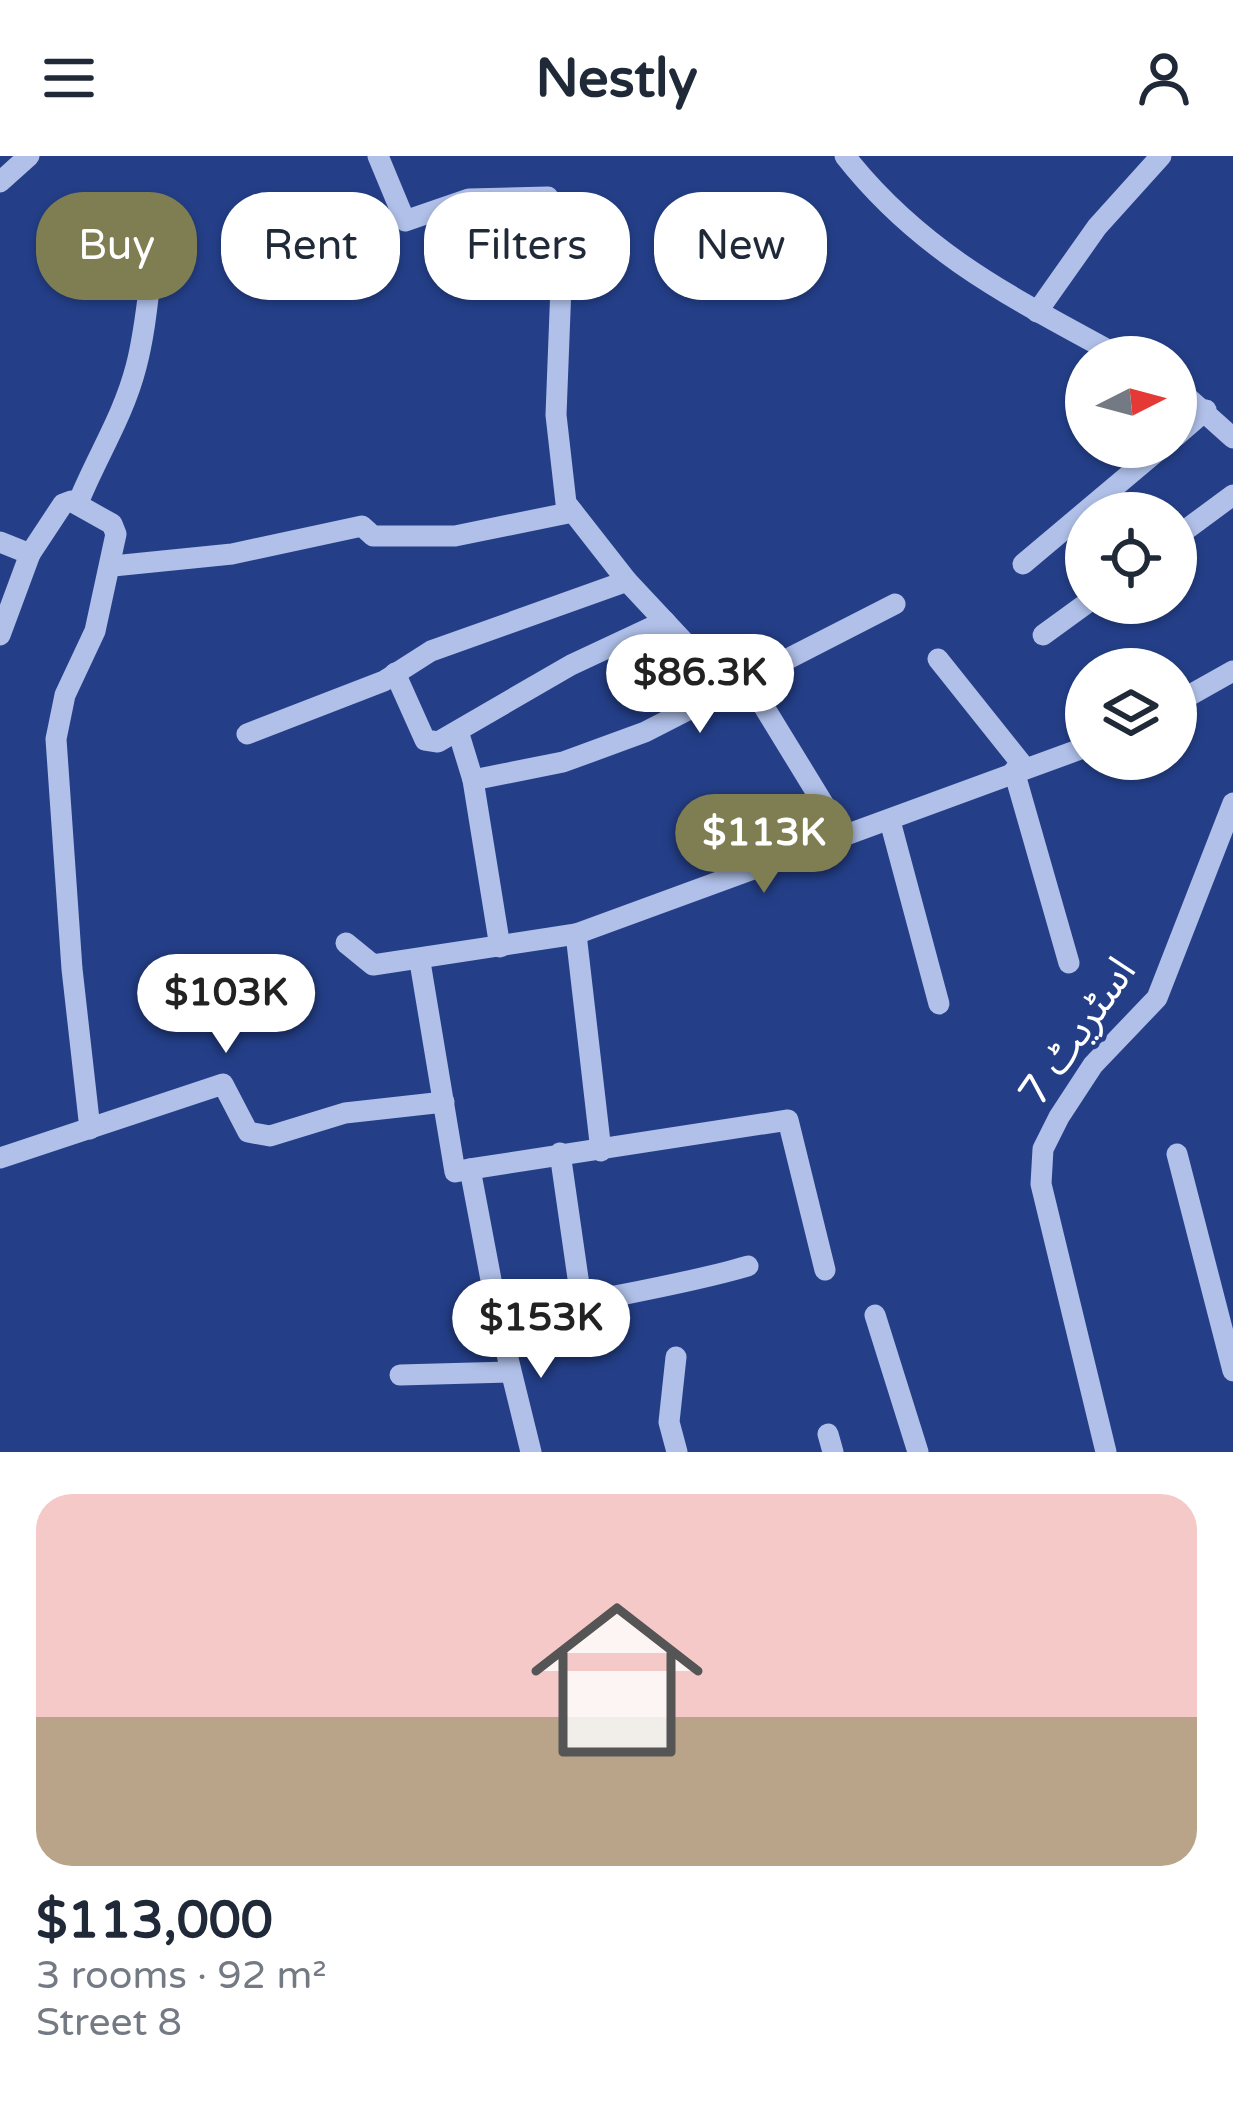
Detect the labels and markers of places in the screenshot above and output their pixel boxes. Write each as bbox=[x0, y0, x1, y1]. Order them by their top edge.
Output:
pin: $86.3K bbox=[602, 634, 798, 736]
pin: $113K bbox=[680, 794, 848, 896]
pin: $103K bbox=[142, 954, 310, 1056]
pin: $153K bbox=[457, 1279, 625, 1381]

